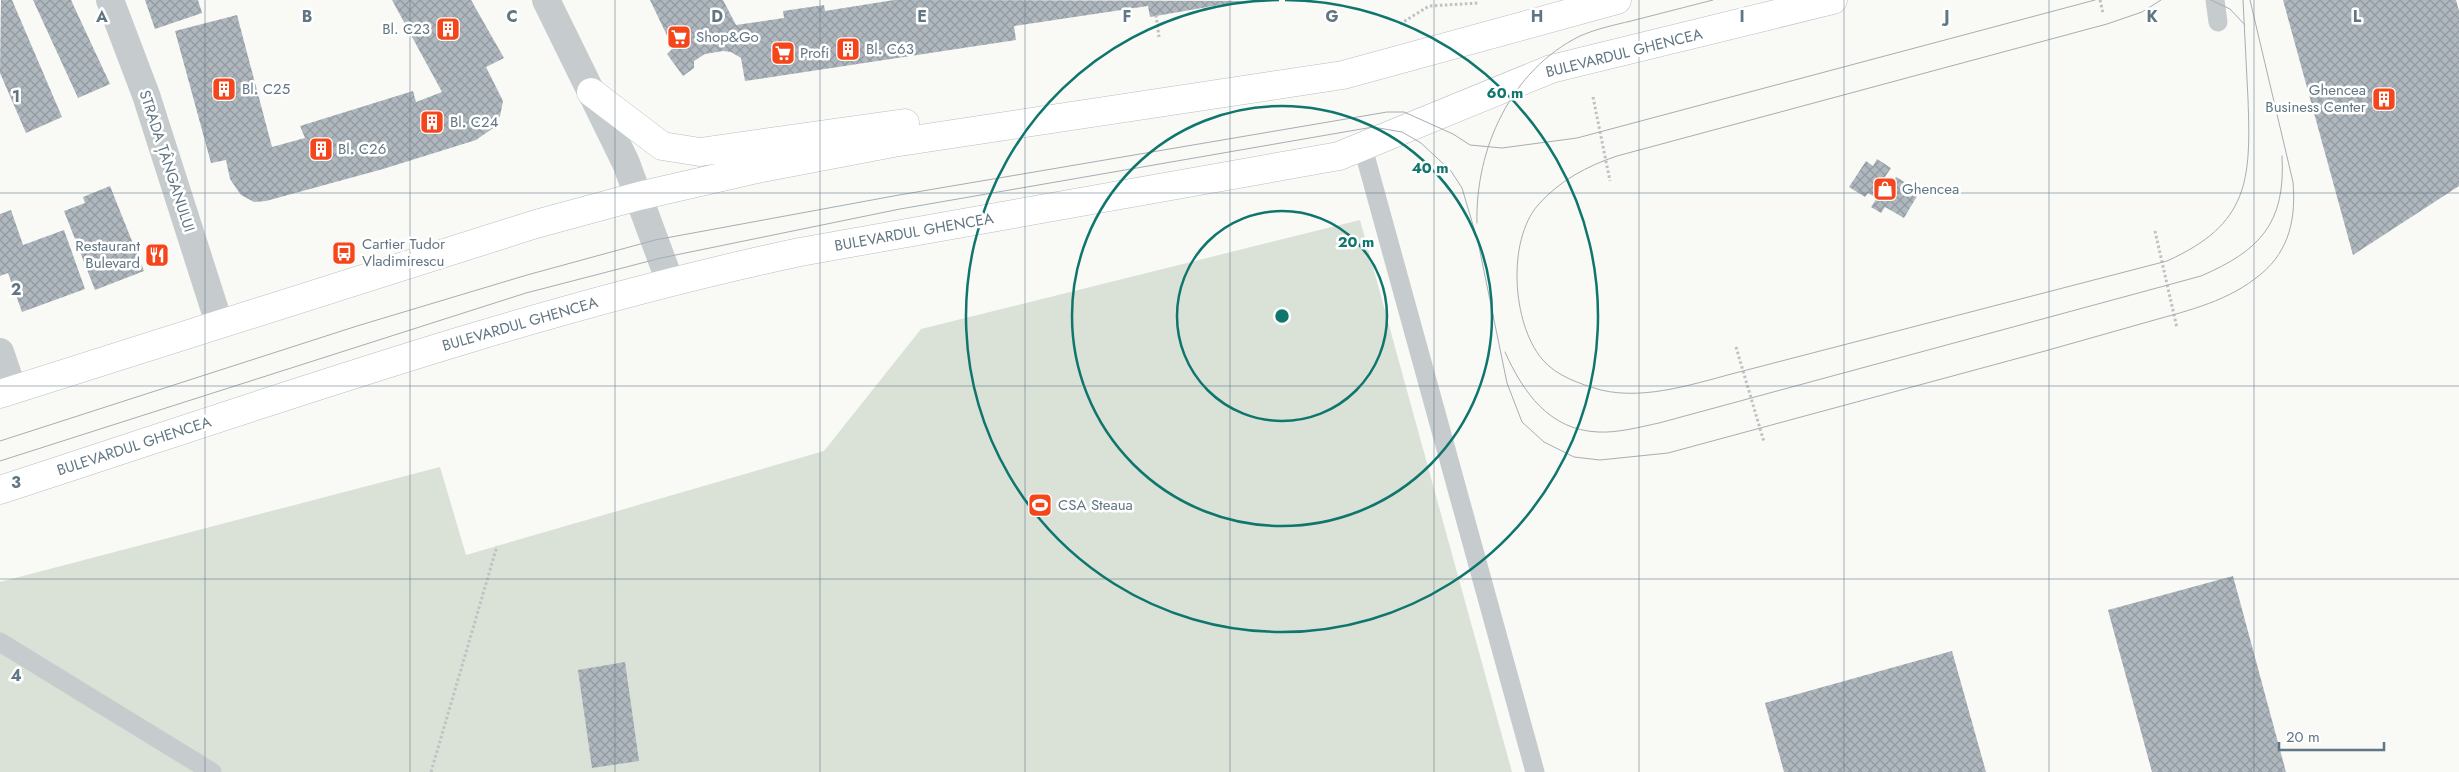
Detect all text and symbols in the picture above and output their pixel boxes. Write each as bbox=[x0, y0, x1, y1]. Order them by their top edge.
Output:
text: A bbox=[95, 5, 108, 28]
text: B bbox=[302, 5, 312, 28]
text: C bbox=[506, 5, 518, 28]
text: D bbox=[711, 5, 723, 28]
text: E bbox=[917, 5, 927, 28]
text: F bbox=[1123, 5, 1131, 28]
text: G bbox=[1325, 5, 1339, 28]
text: H bbox=[1531, 5, 1543, 28]
text: I bbox=[1739, 5, 1745, 28]
text: J bbox=[1941, 5, 1950, 28]
text: K bbox=[2146, 5, 2158, 28]
text: L bbox=[2353, 5, 2362, 28]
building icon: Bl. C23 bbox=[435, 16, 461, 42]
place label: Bl. C23 bbox=[382, 18, 430, 40]
street label: BULEVARDUL GHENCEA bbox=[1543, 23, 1705, 83]
supermarket icon: Shop&Go bbox=[666, 24, 692, 50]
place label: Shop&Go bbox=[696, 26, 759, 48]
building icon: Bl. C63 bbox=[835, 36, 861, 62]
place label: Bl. C63 bbox=[866, 38, 914, 60]
supermarket icon: Profi bbox=[770, 40, 796, 66]
place label: Profi bbox=[800, 42, 829, 64]
building icon: Bl. C25 bbox=[211, 76, 237, 102]
place label: Bl. C25 bbox=[242, 78, 290, 100]
place label: Ghencea Business Center bbox=[2265, 79, 2367, 118]
text: 60 m bbox=[1487, 82, 1523, 104]
text: 1 bbox=[12, 85, 20, 108]
building icon: Ghencea Business Center bbox=[2371, 86, 2397, 112]
street label: STRADA ȚÂNGANULUI bbox=[134, 87, 200, 235]
building icon: Bl. C24 bbox=[419, 109, 445, 135]
place label: Bl. C24 bbox=[450, 111, 499, 133]
building icon: Bl. C26 bbox=[308, 136, 334, 162]
place label: Bl. C26 bbox=[338, 138, 386, 160]
text: 40 m bbox=[1411, 157, 1449, 179]
shop icon: Ghencea bbox=[1872, 176, 1898, 202]
place label: Ghencea bbox=[1902, 178, 1959, 200]
street label: BULEVARDUL GHENCEA bbox=[833, 207, 995, 257]
text: 20 m bbox=[1338, 231, 1374, 253]
place label: Cartier Tudor Vladimirescu bbox=[362, 233, 446, 272]
place label: Restaurant Bulevard bbox=[75, 235, 140, 274]
bus stop icon: Cartier Tudor Vladimirescu bbox=[331, 240, 357, 266]
restaurant icon: Restaurant Bulevard bbox=[144, 242, 170, 268]
text: 2 bbox=[11, 278, 21, 301]
street label: BULEVARDUL GHENCEA bbox=[440, 291, 600, 357]
centre of rings bbox=[1273, 307, 1291, 325]
street label: BULEVARDUL GHENCEA bbox=[54, 411, 214, 481]
text: 3 bbox=[11, 471, 21, 494]
sports icon: CSA Steaua bbox=[1027, 492, 1053, 518]
place label: CSA Steaua bbox=[1058, 494, 1133, 516]
text: 4 bbox=[10, 664, 22, 687]
scale bar bbox=[2279, 720, 2384, 752]
text: 20 m bbox=[2286, 726, 2320, 748]

